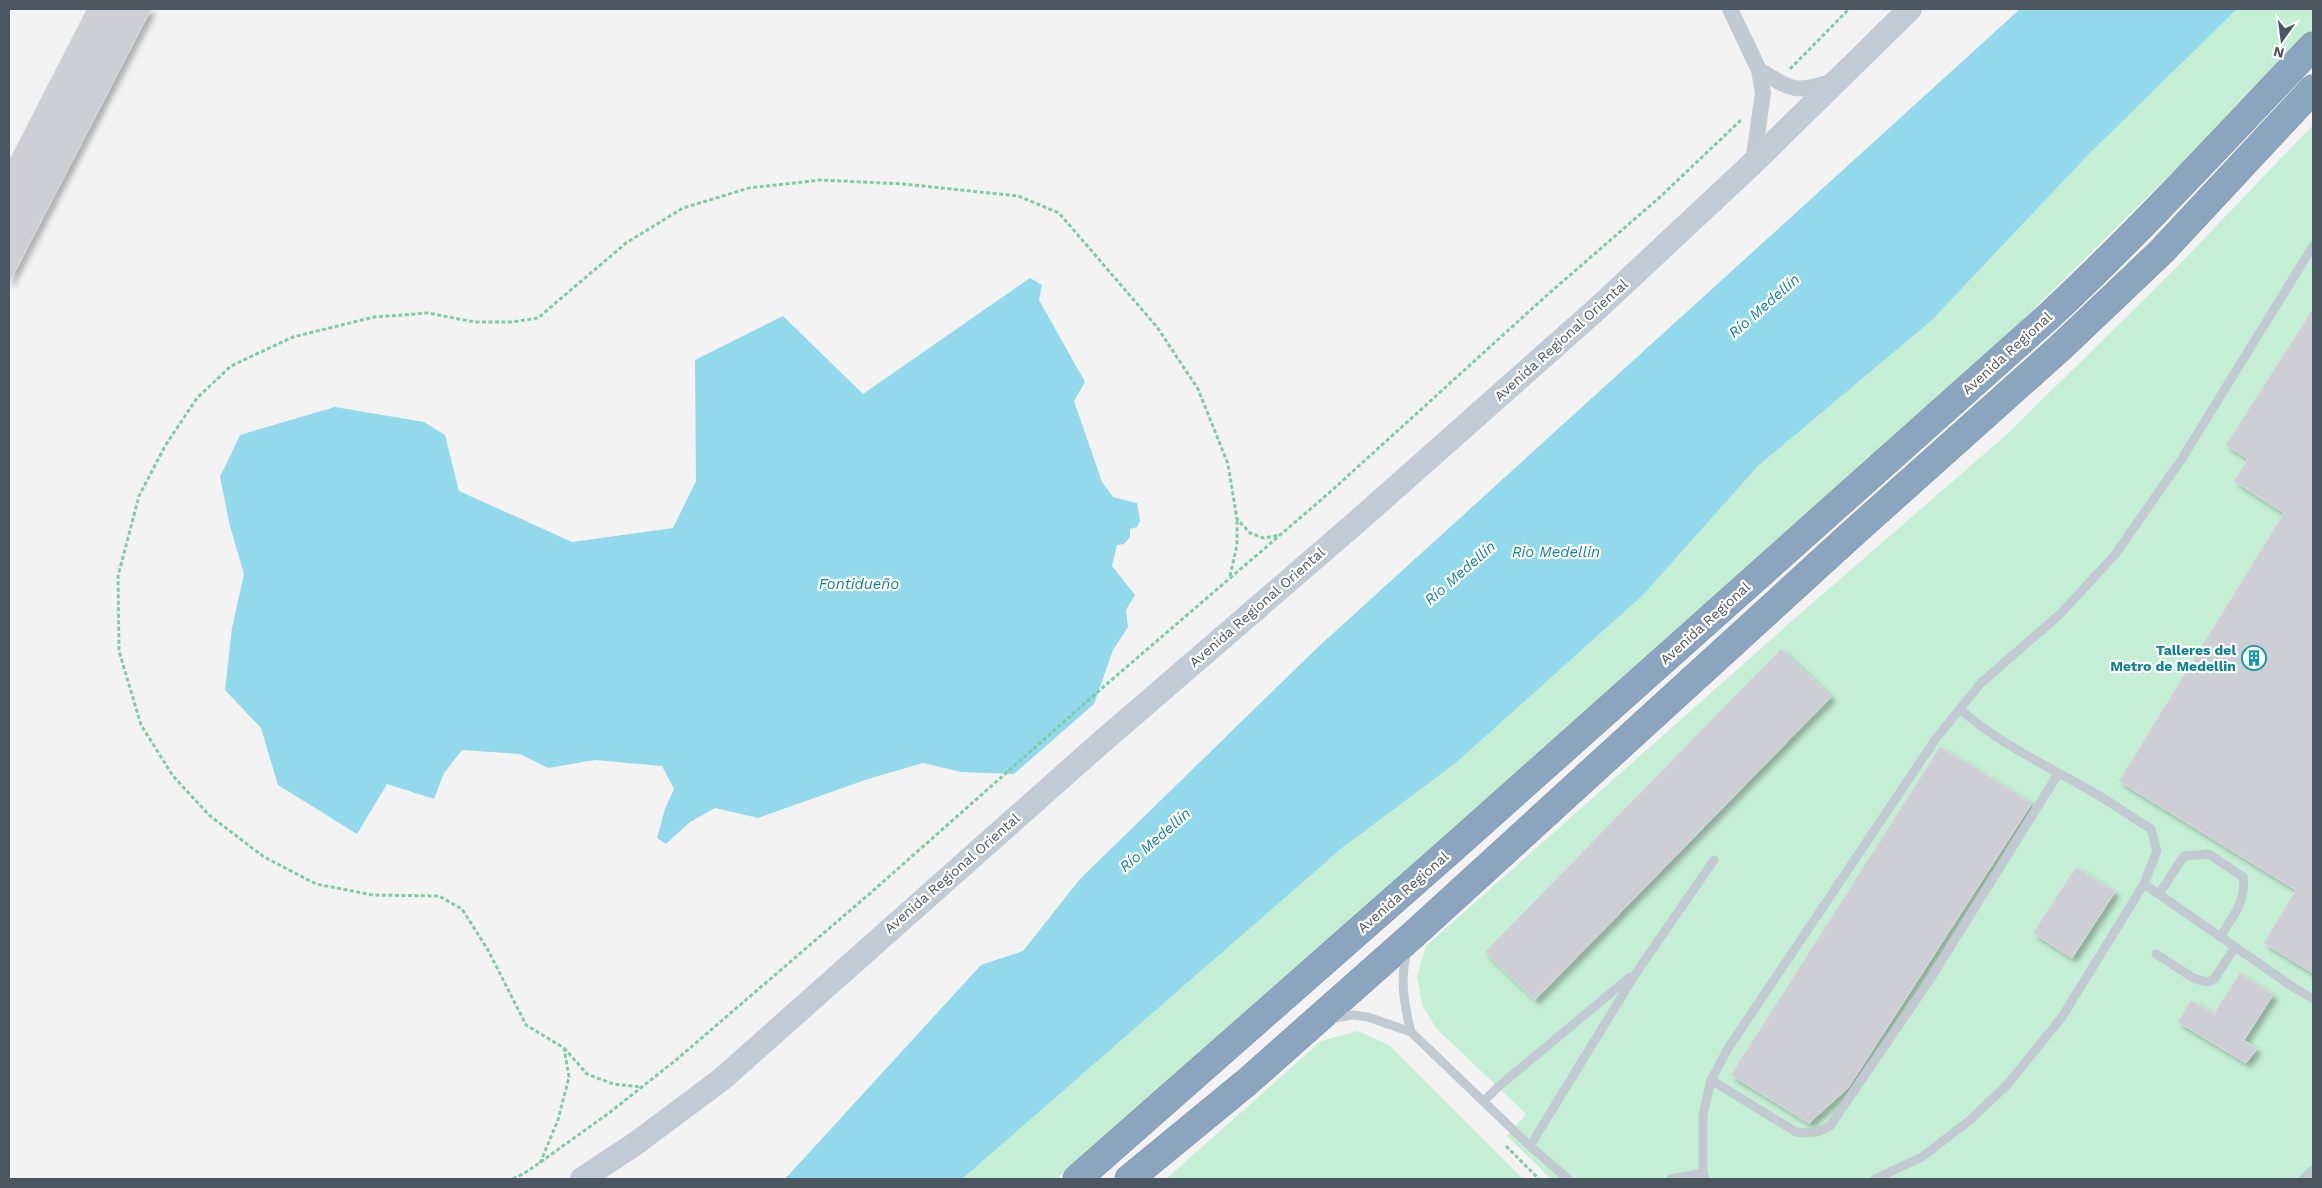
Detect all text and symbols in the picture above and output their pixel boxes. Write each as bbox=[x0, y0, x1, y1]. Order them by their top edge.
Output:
north arrow bbox=[2257, 15, 2307, 65]
text: N bbox=[2272, 44, 2286, 62]
water label: Río Medellín bbox=[1725, 270, 1803, 342]
street label: Avenida Regional Oriental bbox=[1491, 275, 1632, 404]
street label: Avenida Regional bbox=[1959, 308, 2056, 398]
water label: Río Medellín bbox=[1421, 537, 1499, 609]
street label: Avenida Regional Oriental bbox=[1186, 543, 1328, 670]
water label: Rio Medellin bbox=[1512, 543, 1600, 561]
water label: Fontidueño bbox=[819, 575, 899, 593]
street label: Avenida Regional bbox=[1657, 578, 1754, 668]
place label: Talleres del Metro de Medellin bbox=[2110, 642, 2236, 674]
building icon: Talleres del Metro de Medellin bbox=[2241, 645, 2267, 671]
water label: Río Medellín bbox=[1116, 804, 1194, 876]
street label: Avenida Regional Oriental bbox=[881, 809, 1023, 936]
street label: Avenida Regional bbox=[1354, 848, 1452, 936]

